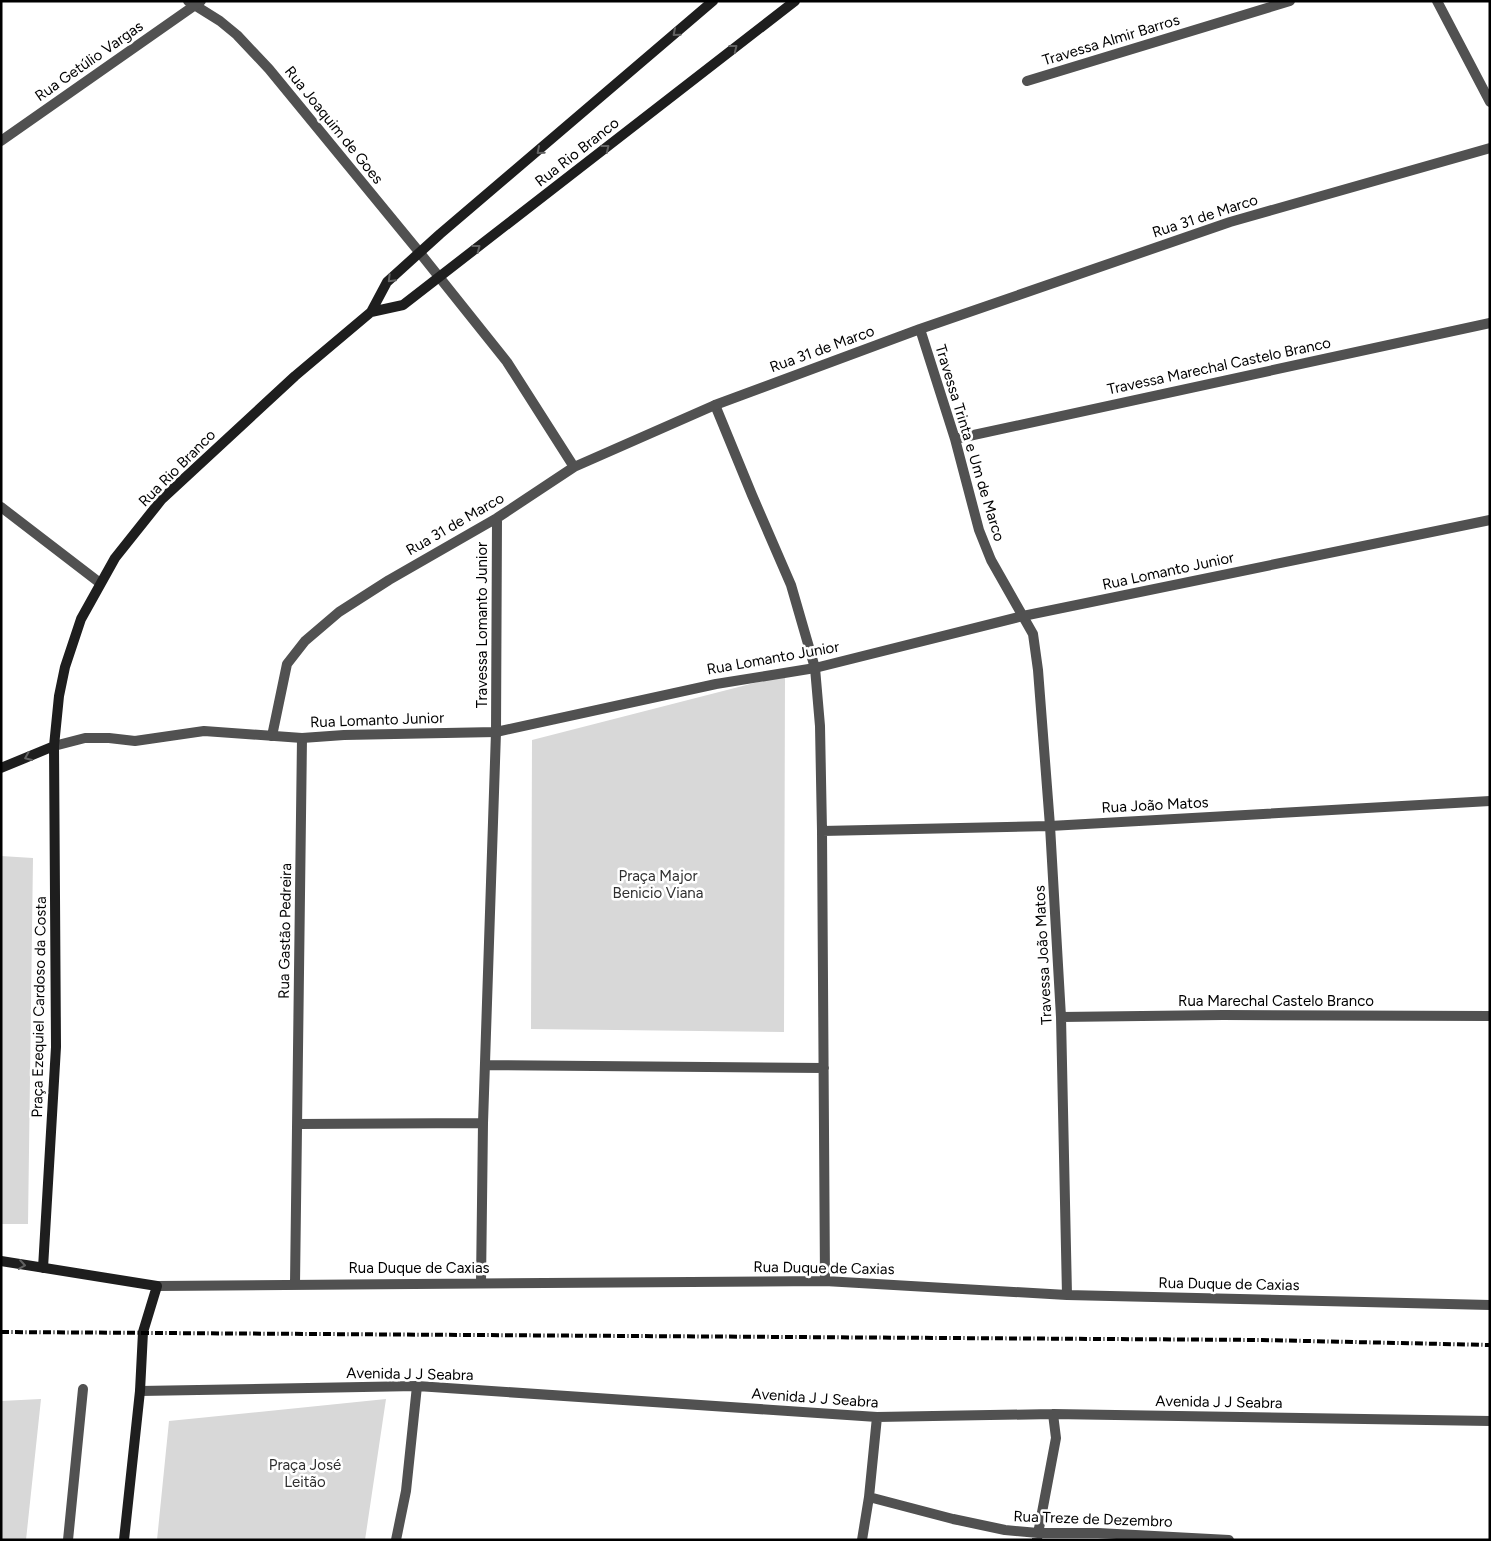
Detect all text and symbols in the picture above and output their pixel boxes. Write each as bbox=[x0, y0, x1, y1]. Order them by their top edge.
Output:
street label: Travessa Almir Barros bbox=[1040, 11, 1182, 69]
street label: Rua Getúlio Vargas bbox=[31, 17, 147, 105]
one-way arrow bbox=[672, 27, 681, 36]
one-way arrow bbox=[728, 46, 737, 54]
street label: Rua Joaquim de Goes bbox=[281, 63, 387, 187]
street label: Rua Rio Branco bbox=[531, 113, 623, 190]
one-way arrow bbox=[536, 145, 545, 154]
one-way arrow bbox=[600, 146, 609, 154]
street label: Rua 31 de Marco bbox=[1150, 190, 1260, 242]
one-way arrow bbox=[471, 245, 480, 253]
one-way arrow bbox=[388, 273, 397, 282]
street label: Rua 31 de Marco bbox=[767, 322, 877, 376]
street label: Travessa Marechal Castelo Branco bbox=[1106, 333, 1333, 399]
street label: Travessa Trinta e Um de Marco bbox=[931, 342, 1009, 544]
street label: Rua Rio Branco bbox=[135, 426, 219, 510]
street label: Rua 31 de Marco bbox=[403, 489, 507, 559]
street label: Travessa Lomanto Junior bbox=[473, 542, 491, 708]
street label: Rua Lomanto Junior bbox=[1101, 548, 1235, 594]
street label: Rua Lomanto Junior bbox=[705, 637, 841, 679]
street label: Rua Lomanto Junior bbox=[310, 709, 444, 731]
one-way arrow bbox=[24, 751, 33, 761]
street label: Rua João Matos bbox=[1101, 793, 1209, 817]
street label: Rua Gastão Pedreira bbox=[275, 863, 295, 999]
park label: Praça Major Benicio Viana bbox=[613, 867, 703, 902]
street label: Travessa João Matos bbox=[1030, 885, 1056, 1025]
street label: Praça Ezequiel Cardoso da Costa bbox=[28, 896, 50, 1118]
street label: Rua Marechal Castelo Branco bbox=[1178, 992, 1374, 1010]
street label: Rua Duque de Caxias bbox=[753, 1258, 895, 1278]
one-way arrow bbox=[18, 1259, 27, 1269]
street label: Rua Duque de Caxias bbox=[348, 1259, 490, 1277]
street label: Rua Duque de Caxias bbox=[1158, 1274, 1300, 1294]
street label: Avenida J J Seabra bbox=[346, 1364, 474, 1384]
street label: Avenida J J Seabra bbox=[751, 1385, 879, 1411]
street label: Avenida J J Seabra bbox=[1155, 1392, 1283, 1412]
park label: Praça José Leitão bbox=[269, 1456, 341, 1491]
street label: Rua Treze de Dezembro bbox=[1013, 1507, 1173, 1531]

